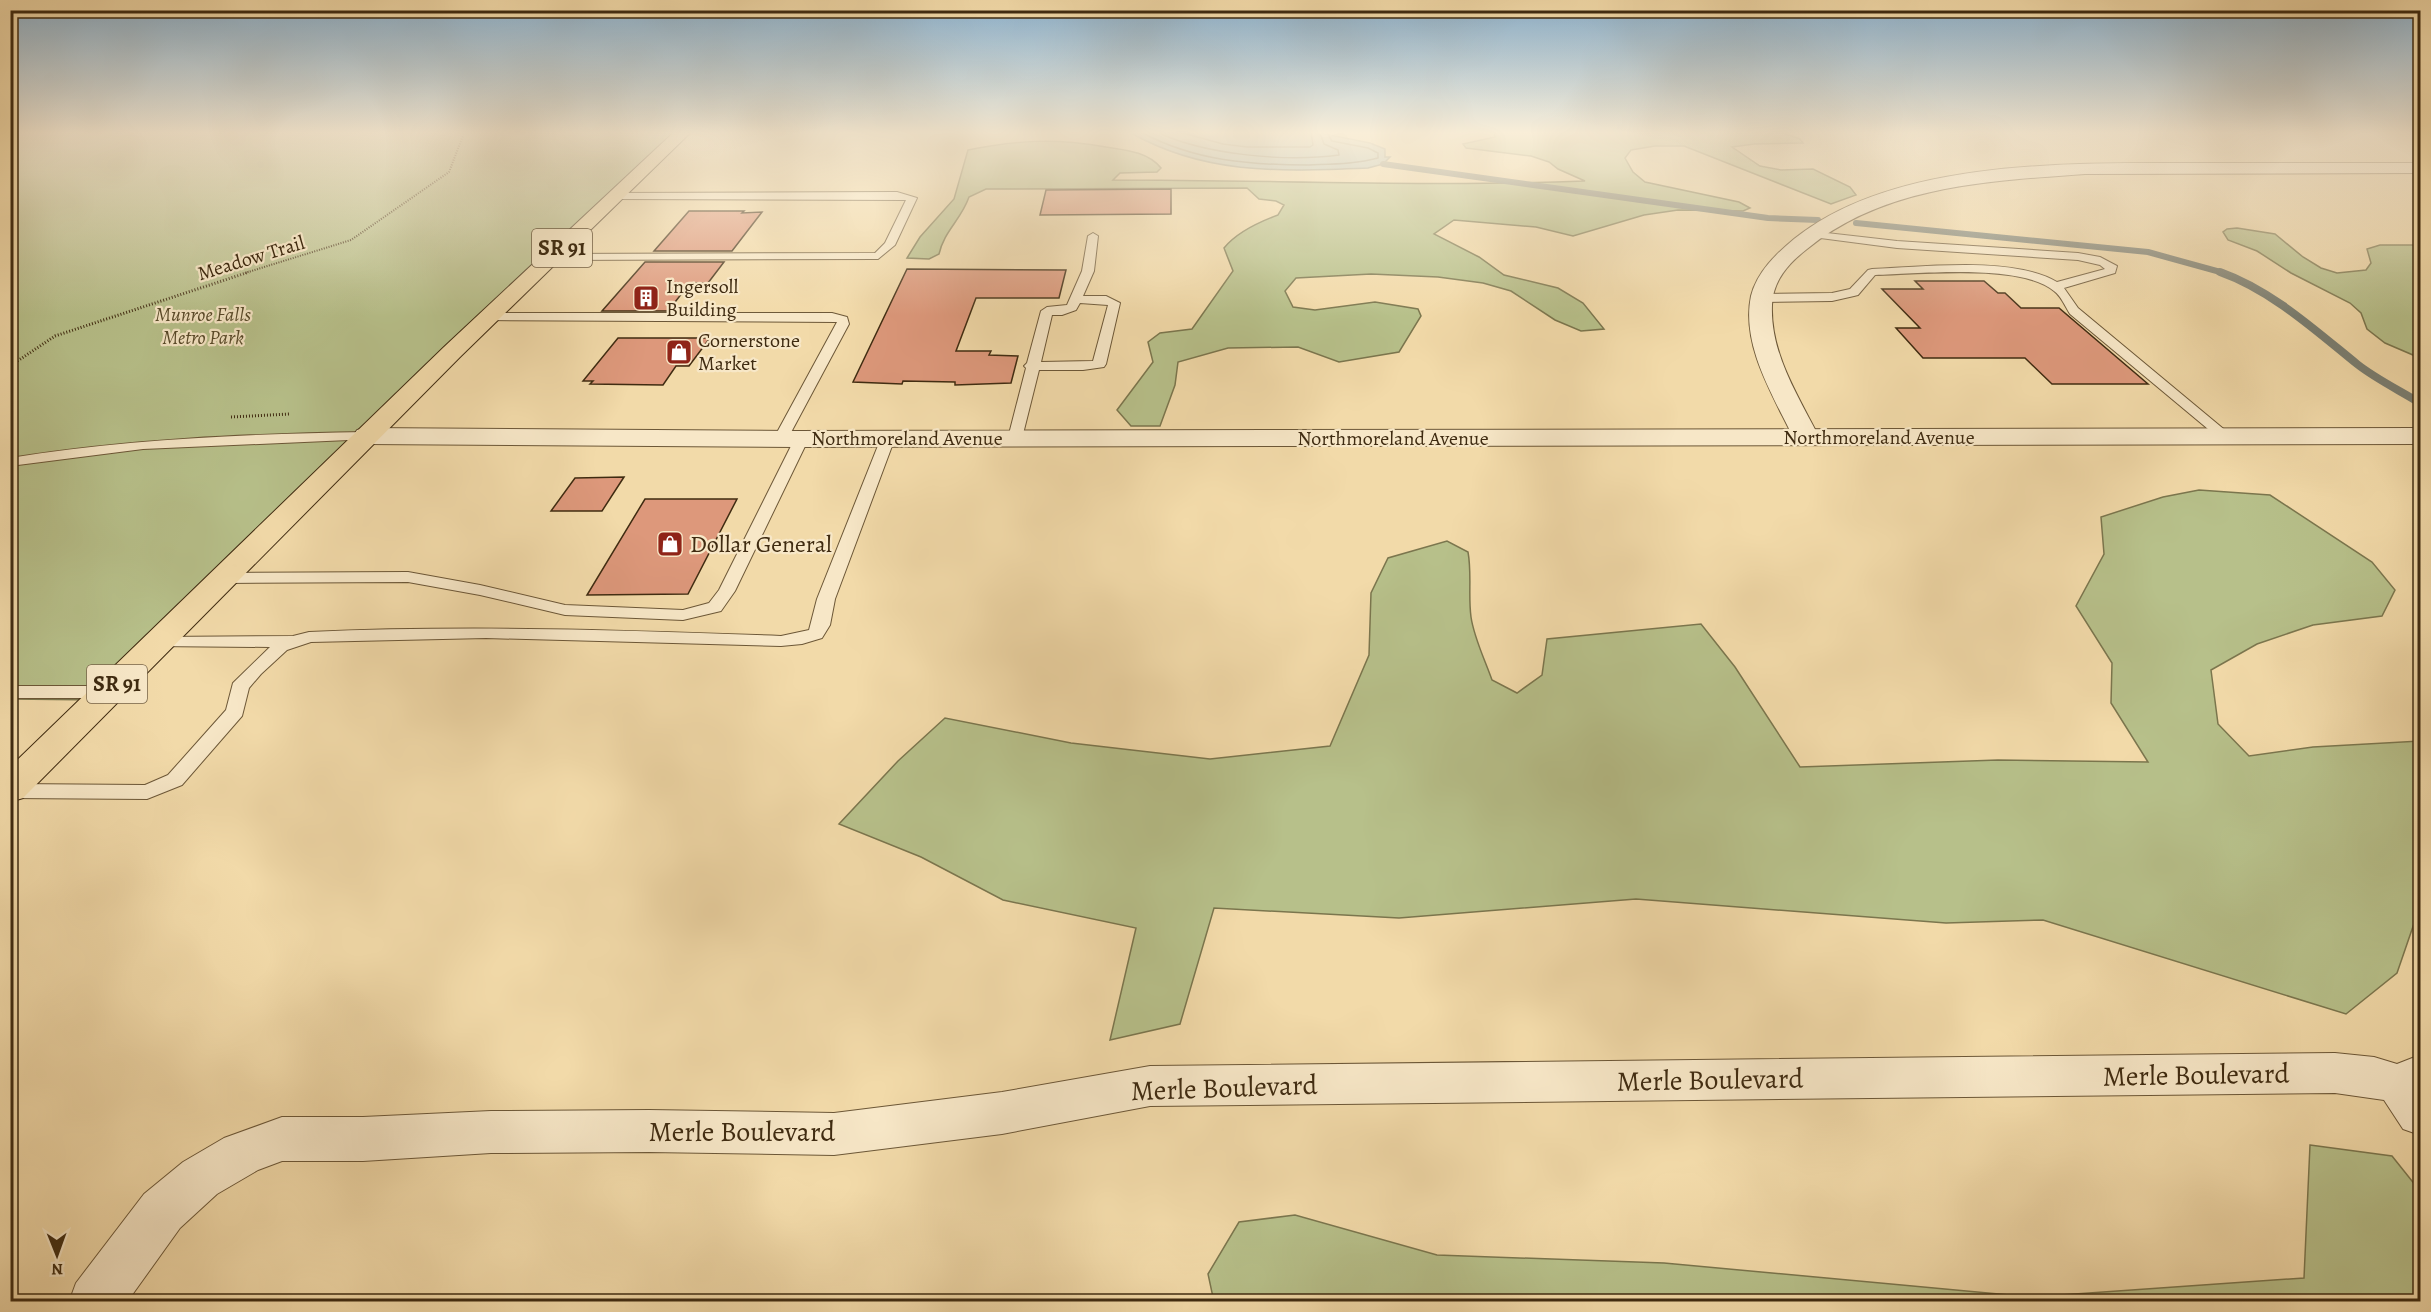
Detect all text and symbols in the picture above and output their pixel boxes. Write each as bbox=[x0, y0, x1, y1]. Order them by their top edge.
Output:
street label: Meadow Trail bbox=[194, 229, 308, 287]
road number: SR 91 bbox=[532, 229, 592, 267]
place label: Ingersoll Building bbox=[666, 273, 738, 323]
building icon: Ingersoll Building bbox=[631, 283, 661, 313]
park label: Munroe Falls Metro Park bbox=[155, 301, 251, 351]
place label: Cornerstone Market bbox=[698, 327, 800, 377]
shop icon: Cornerstone Market bbox=[664, 337, 694, 367]
street label: Northmoreland Avenue bbox=[1783, 424, 1975, 451]
street label: Northmoreland Avenue bbox=[811, 425, 1003, 452]
street label: Northmoreland Avenue bbox=[1297, 425, 1489, 452]
place label: Dollar General bbox=[690, 528, 832, 560]
shop icon: Dollar General bbox=[655, 529, 685, 559]
road number: SR 91 bbox=[87, 665, 147, 703]
street label: Merle Boulevard bbox=[2102, 1054, 2291, 1096]
street label: Merle Boulevard bbox=[1616, 1059, 1805, 1101]
street label: Merle Boulevard bbox=[1130, 1066, 1319, 1110]
street label: Merle Boulevard bbox=[649, 1113, 836, 1151]
north arrow bbox=[27, 1225, 87, 1285]
text: N bbox=[51, 1258, 63, 1280]

